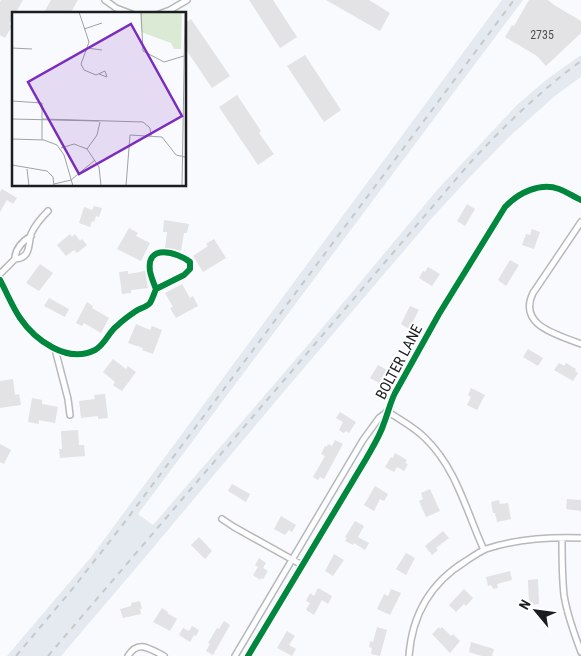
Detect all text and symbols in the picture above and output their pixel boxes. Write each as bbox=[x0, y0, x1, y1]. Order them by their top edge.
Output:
inset map bbox=[12, 12, 186, 186]
house number: 2735 bbox=[530, 28, 554, 42]
street label: BOLTER LANE bbox=[372, 322, 426, 402]
north arrow bbox=[511, 586, 561, 636]
text: N bbox=[516, 597, 534, 612]

